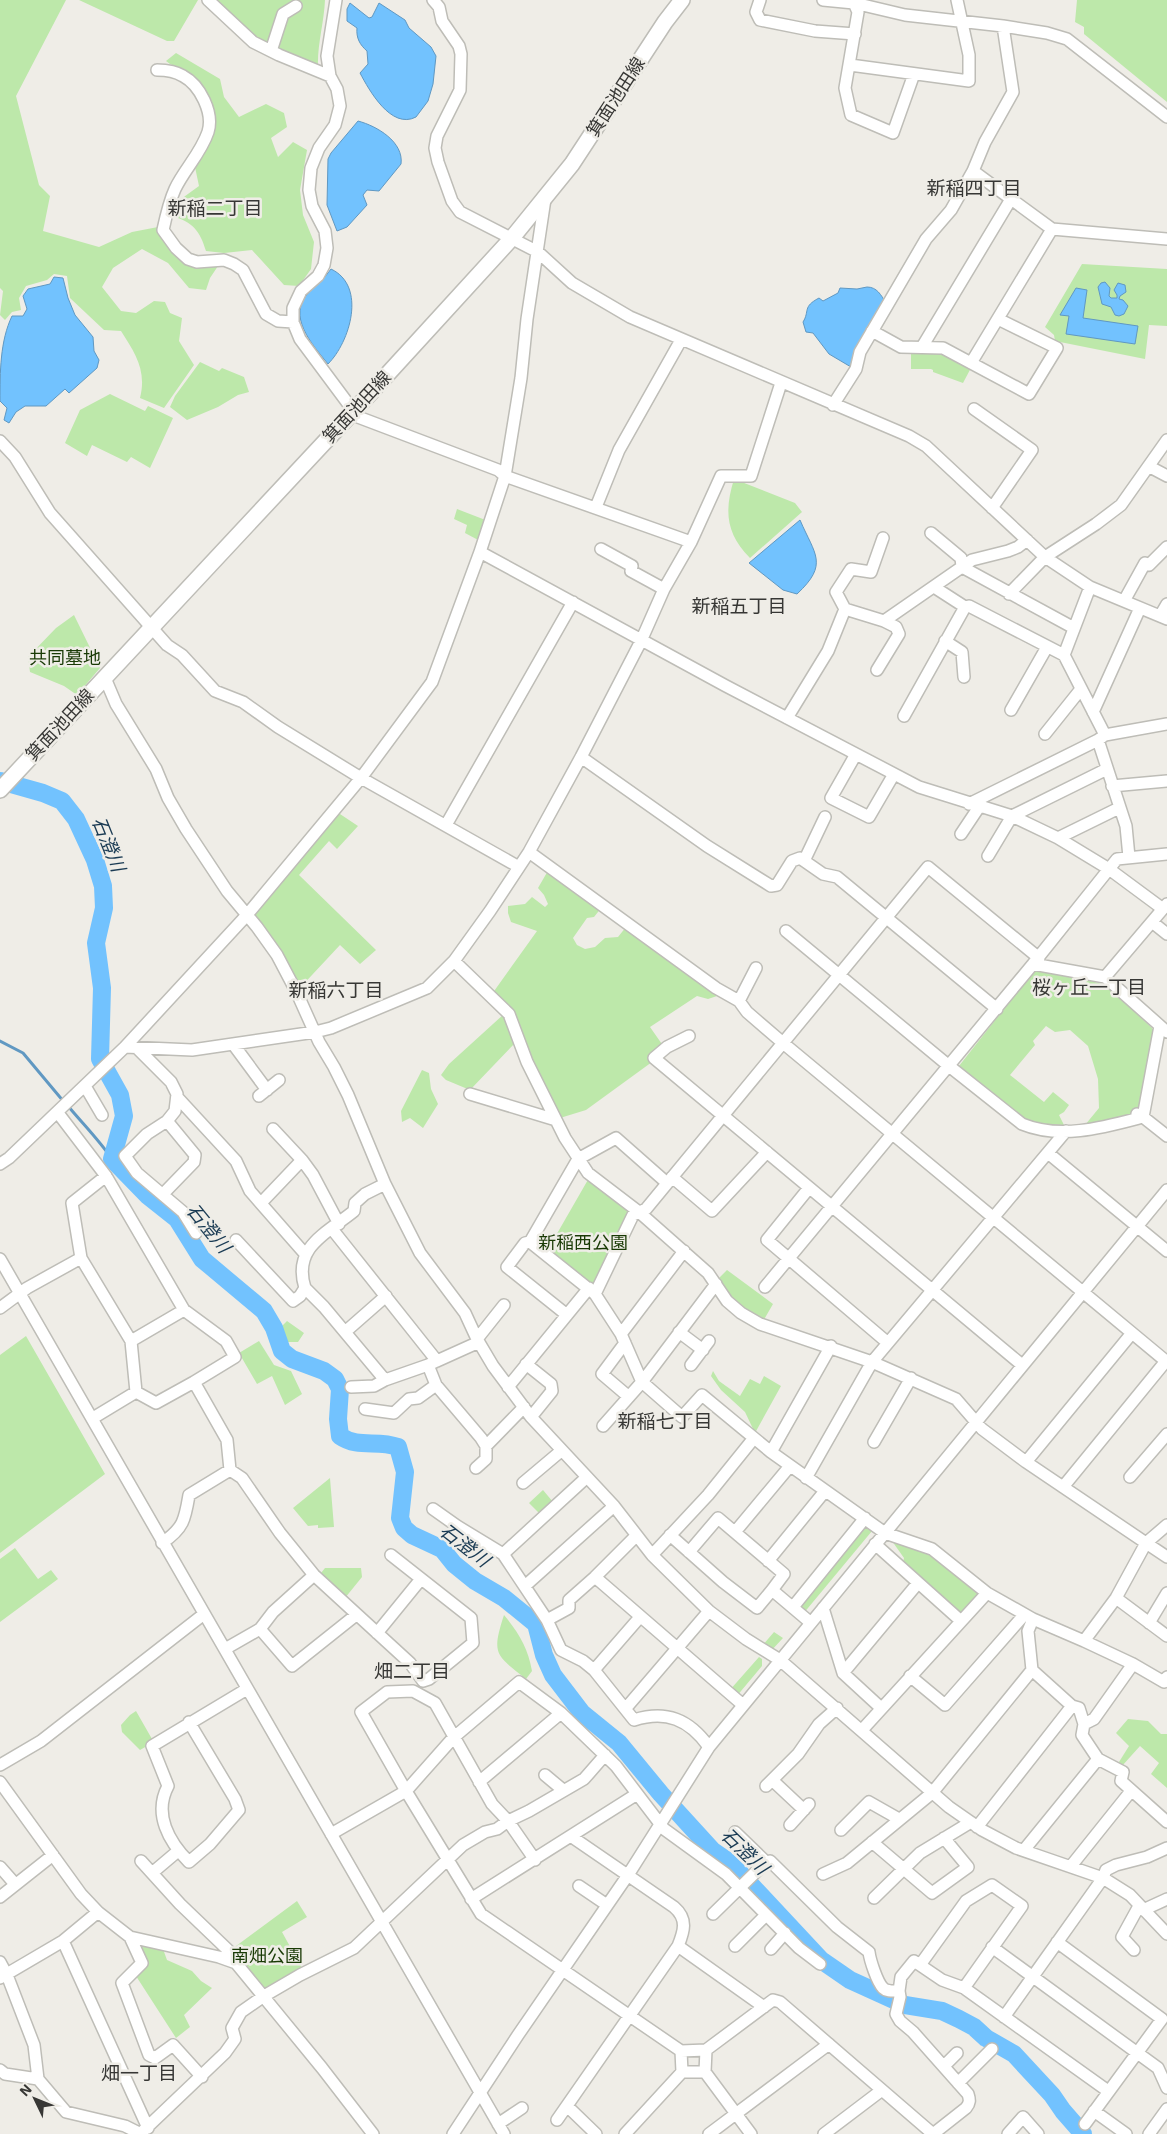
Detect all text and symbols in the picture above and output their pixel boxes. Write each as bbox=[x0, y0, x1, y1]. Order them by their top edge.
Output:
street label: 箕面池田線 bbox=[581, 53, 649, 140]
district label: 新稲四丁目 bbox=[926, 176, 1022, 199]
district label: 新稲二丁目 bbox=[167, 196, 263, 219]
street label: 箕面池田線 bbox=[318, 366, 395, 447]
district label: 新稲五丁目 bbox=[691, 594, 787, 617]
park label: 共同墓地 bbox=[29, 646, 101, 668]
street label: 箕面池田線 bbox=[21, 684, 98, 765]
water label: 石澄川 bbox=[88, 813, 132, 876]
district label: 桜ヶ丘一丁目 bbox=[1032, 975, 1146, 998]
district label: 新稲六丁目 bbox=[288, 978, 384, 1001]
water label: 石澄川 bbox=[183, 1198, 238, 1259]
park label: 新稲西公園 bbox=[538, 1231, 628, 1253]
district label: 新稲七丁目 bbox=[617, 1409, 713, 1432]
water label: 石澄川 bbox=[436, 1518, 496, 1572]
district label: 畑二丁目 bbox=[374, 1659, 450, 1682]
water label: 石澄川 bbox=[717, 1823, 775, 1880]
park label: 南畑公園 bbox=[231, 1944, 303, 1966]
district label: 畑一丁目 bbox=[101, 2061, 177, 2084]
north arrow bbox=[10, 2074, 60, 2124]
text: N bbox=[15, 2080, 35, 2099]

